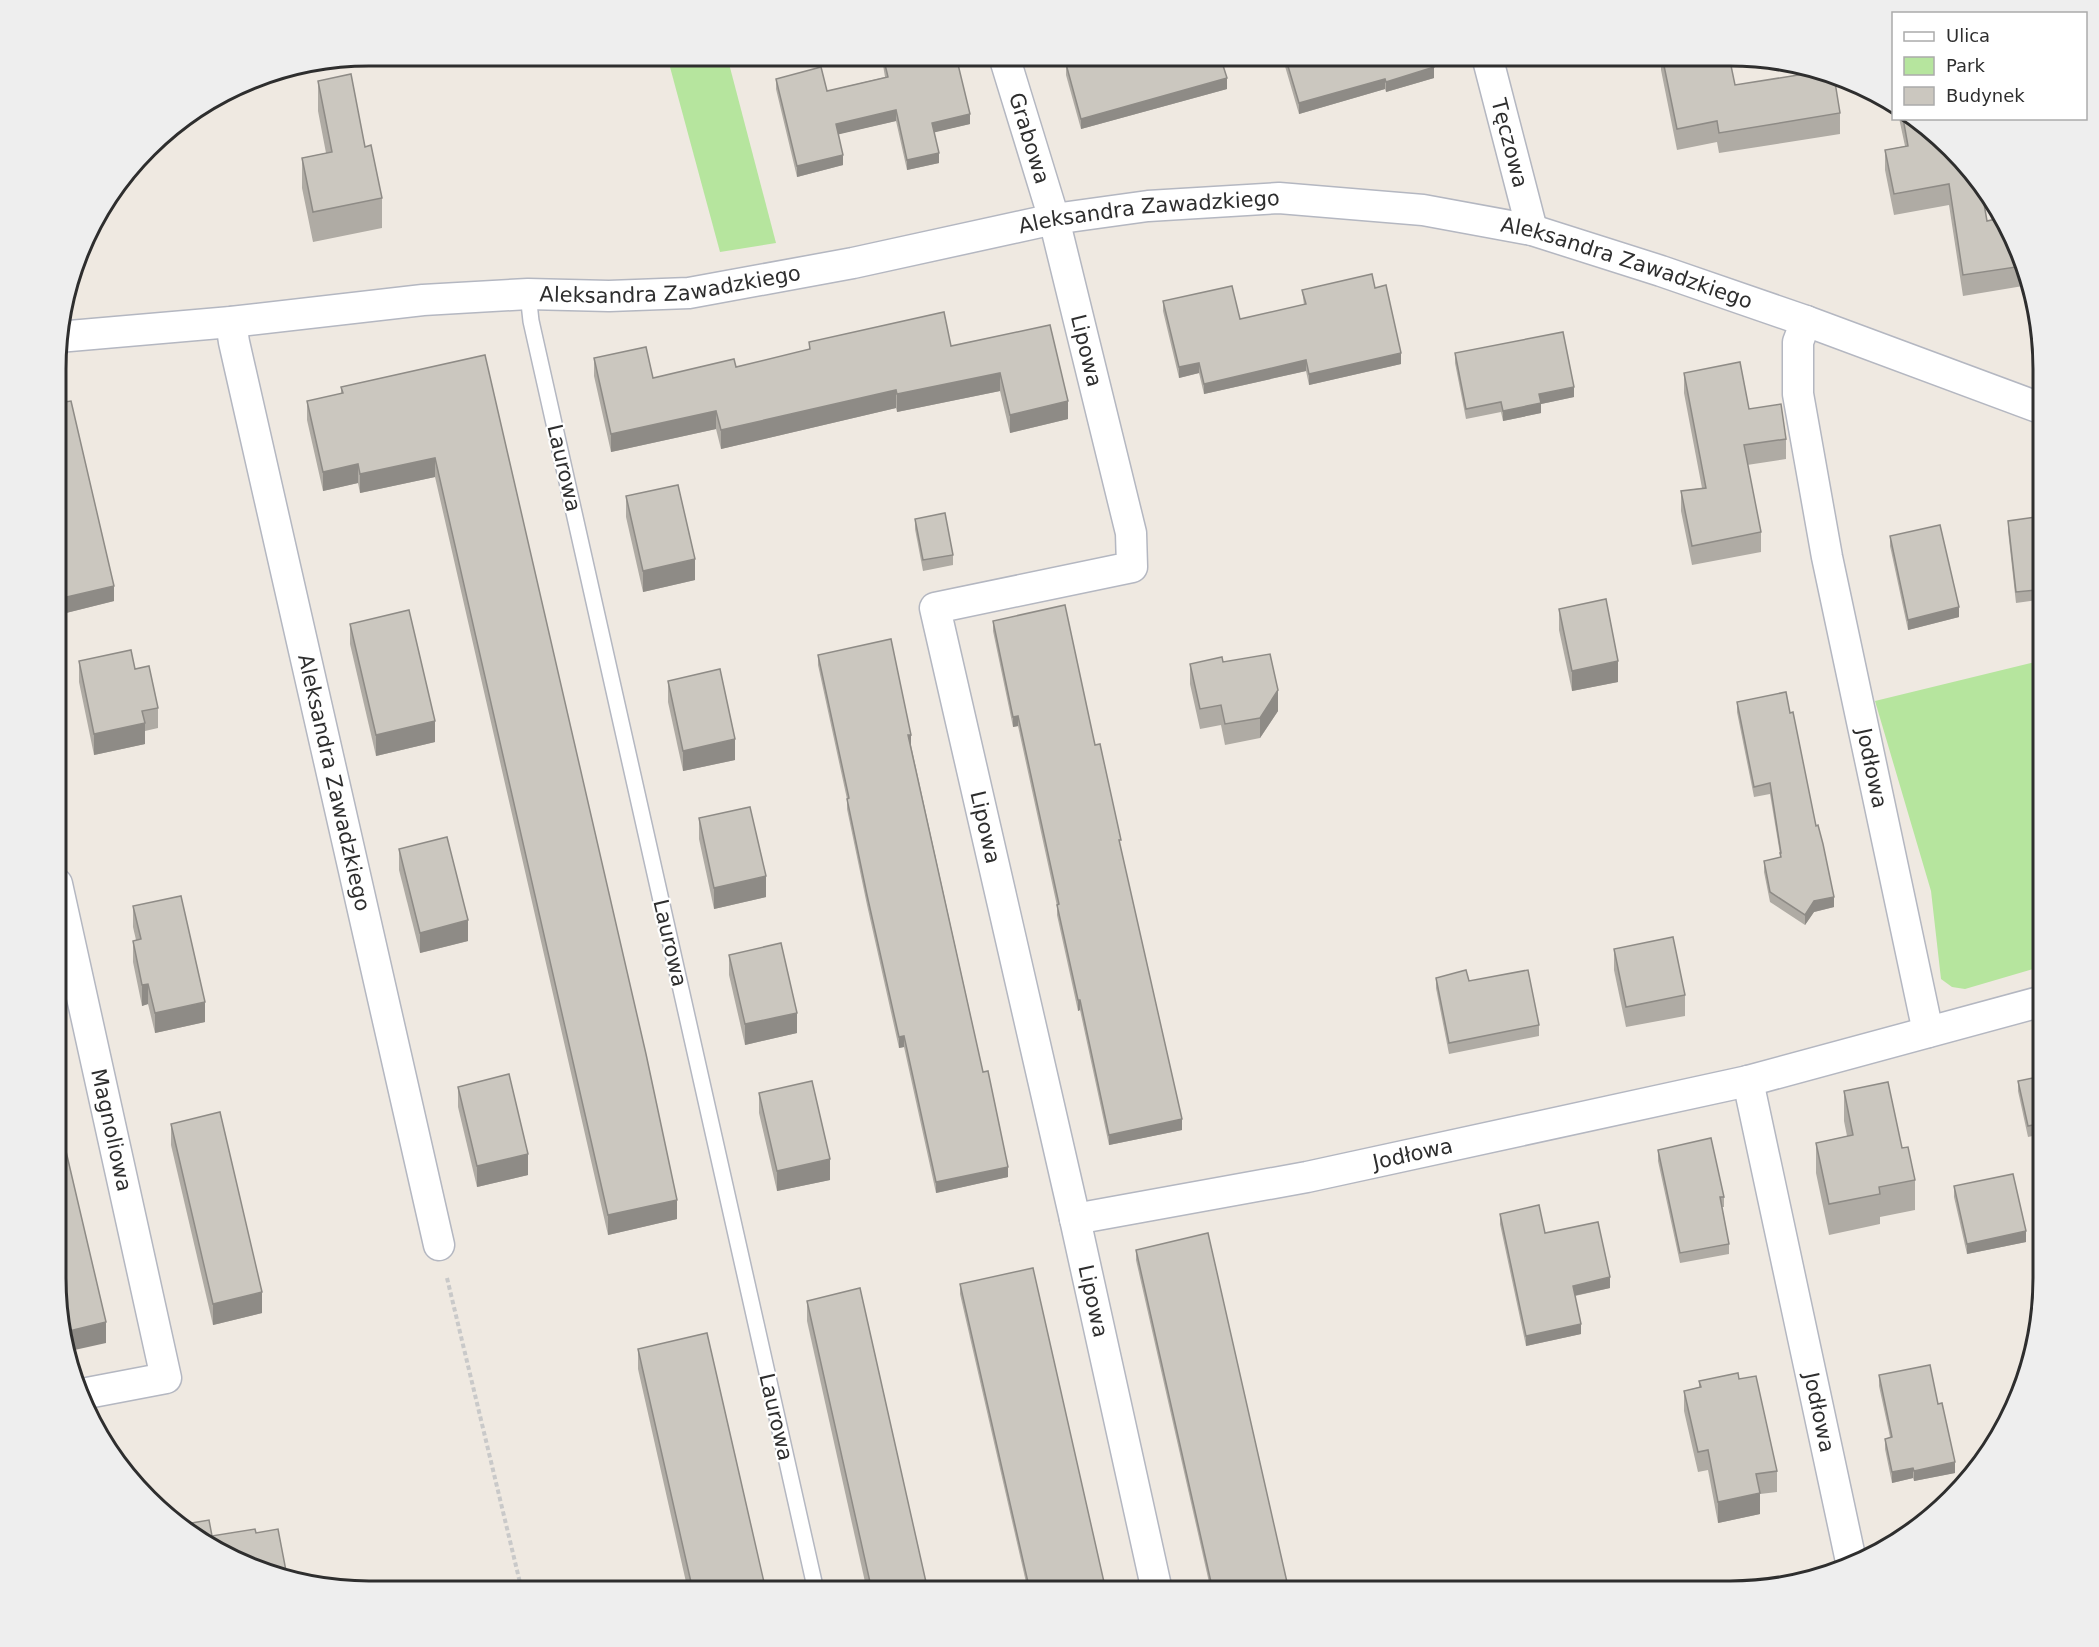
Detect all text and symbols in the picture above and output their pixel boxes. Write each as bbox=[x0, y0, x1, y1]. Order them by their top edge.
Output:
legend bbox=[1892, 12, 2087, 120]
text: Ulica bbox=[1946, 25, 1990, 46]
text: Park bbox=[1946, 55, 1985, 76]
text: Budynek bbox=[1946, 85, 2025, 106]
street label: Grabowa bbox=[1004, 90, 1054, 187]
street label: Tęczowa bbox=[1486, 95, 1533, 190]
street label: Aleksandra Zawadzkiego bbox=[1016, 186, 1280, 238]
street label: Aleksandra Zawadzkiego bbox=[1499, 213, 1756, 314]
street label: Aleksandra Zawadzkiego bbox=[539, 261, 803, 308]
street label: Lipowa bbox=[1066, 312, 1107, 389]
street label: Laurowa bbox=[542, 422, 586, 514]
street label: Aleksandra Zawadzkiego bbox=[293, 652, 375, 913]
street label: Jodłowa bbox=[1851, 724, 1892, 811]
street label: Lipowa bbox=[965, 789, 1005, 866]
street label: Laurowa bbox=[648, 897, 692, 989]
street label: Magnoliowa bbox=[86, 1066, 136, 1194]
street label: Jodłowa bbox=[1369, 1134, 1455, 1175]
street label: Lipowa bbox=[1073, 1263, 1113, 1340]
street label: Jodłowa bbox=[1798, 1368, 1839, 1455]
street label: Laurowa bbox=[754, 1371, 798, 1463]

